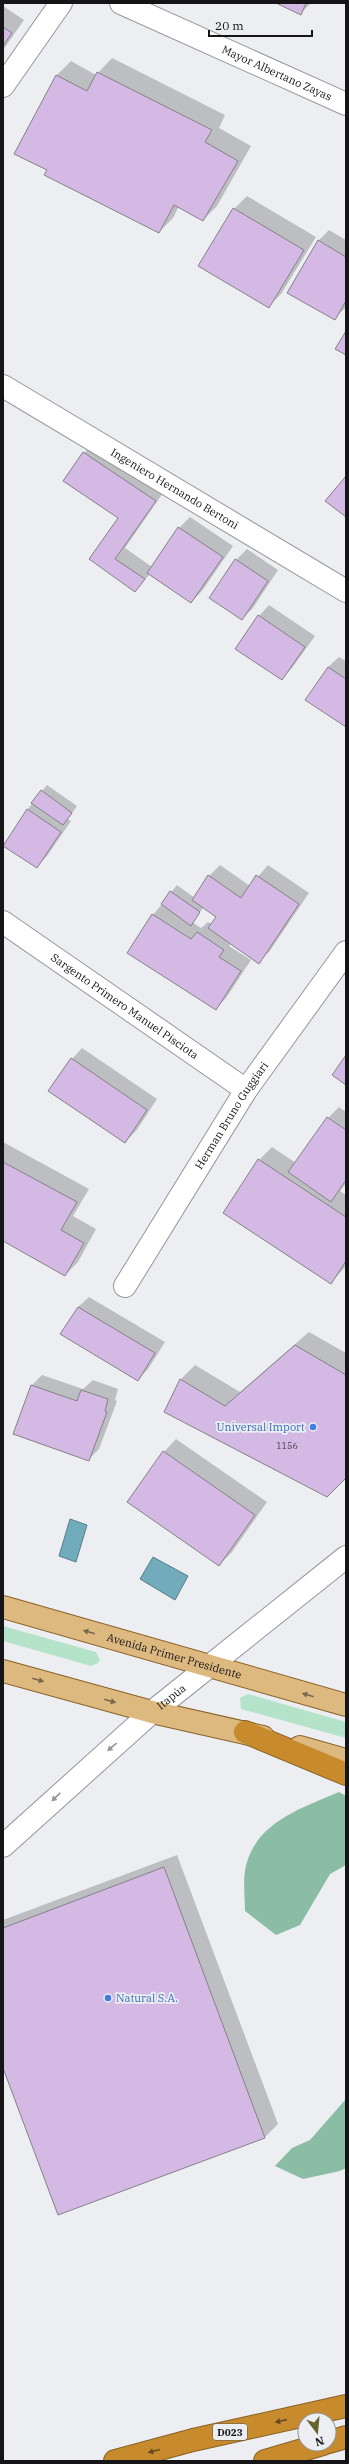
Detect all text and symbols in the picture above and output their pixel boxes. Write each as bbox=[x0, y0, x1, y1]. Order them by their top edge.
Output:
scale bar bbox=[209, 12, 312, 38]
text: 20 m bbox=[215, 18, 244, 33]
street label: Mayor Albertano Zayas bbox=[220, 42, 334, 104]
street label: Ingeniero Hernando Bertoni bbox=[108, 445, 242, 532]
street label: Sargento Primero Manuel Pisciota bbox=[48, 950, 201, 1062]
street label: Herman Bruno Guggiari bbox=[192, 1059, 271, 1172]
place label: Universal Import bbox=[216, 1420, 305, 1434]
marker: Universal Import bbox=[308, 1422, 318, 1432]
house number: 1156 bbox=[276, 1440, 298, 1451]
one-way arrow bbox=[83, 1629, 95, 1635]
street label: Avenida Primer Presidente bbox=[105, 1630, 243, 1682]
one-way arrow bbox=[32, 1677, 44, 1683]
street label: Itapúa bbox=[154, 1681, 189, 1713]
one-way arrow bbox=[302, 1691, 315, 1697]
one-way arrow bbox=[103, 1698, 116, 1704]
one-way arrow bbox=[107, 1743, 117, 1752]
one-way arrow bbox=[51, 1792, 61, 1802]
place label: Natural S.A. bbox=[116, 1991, 178, 2005]
marker: Natural S.A. bbox=[103, 1993, 113, 2003]
north arrow bbox=[297, 2412, 337, 2452]
one-way arrow bbox=[274, 2418, 287, 2424]
road number: D023 bbox=[213, 2424, 247, 2440]
text: N bbox=[313, 2434, 326, 2450]
one-way arrow bbox=[148, 2448, 160, 2454]

